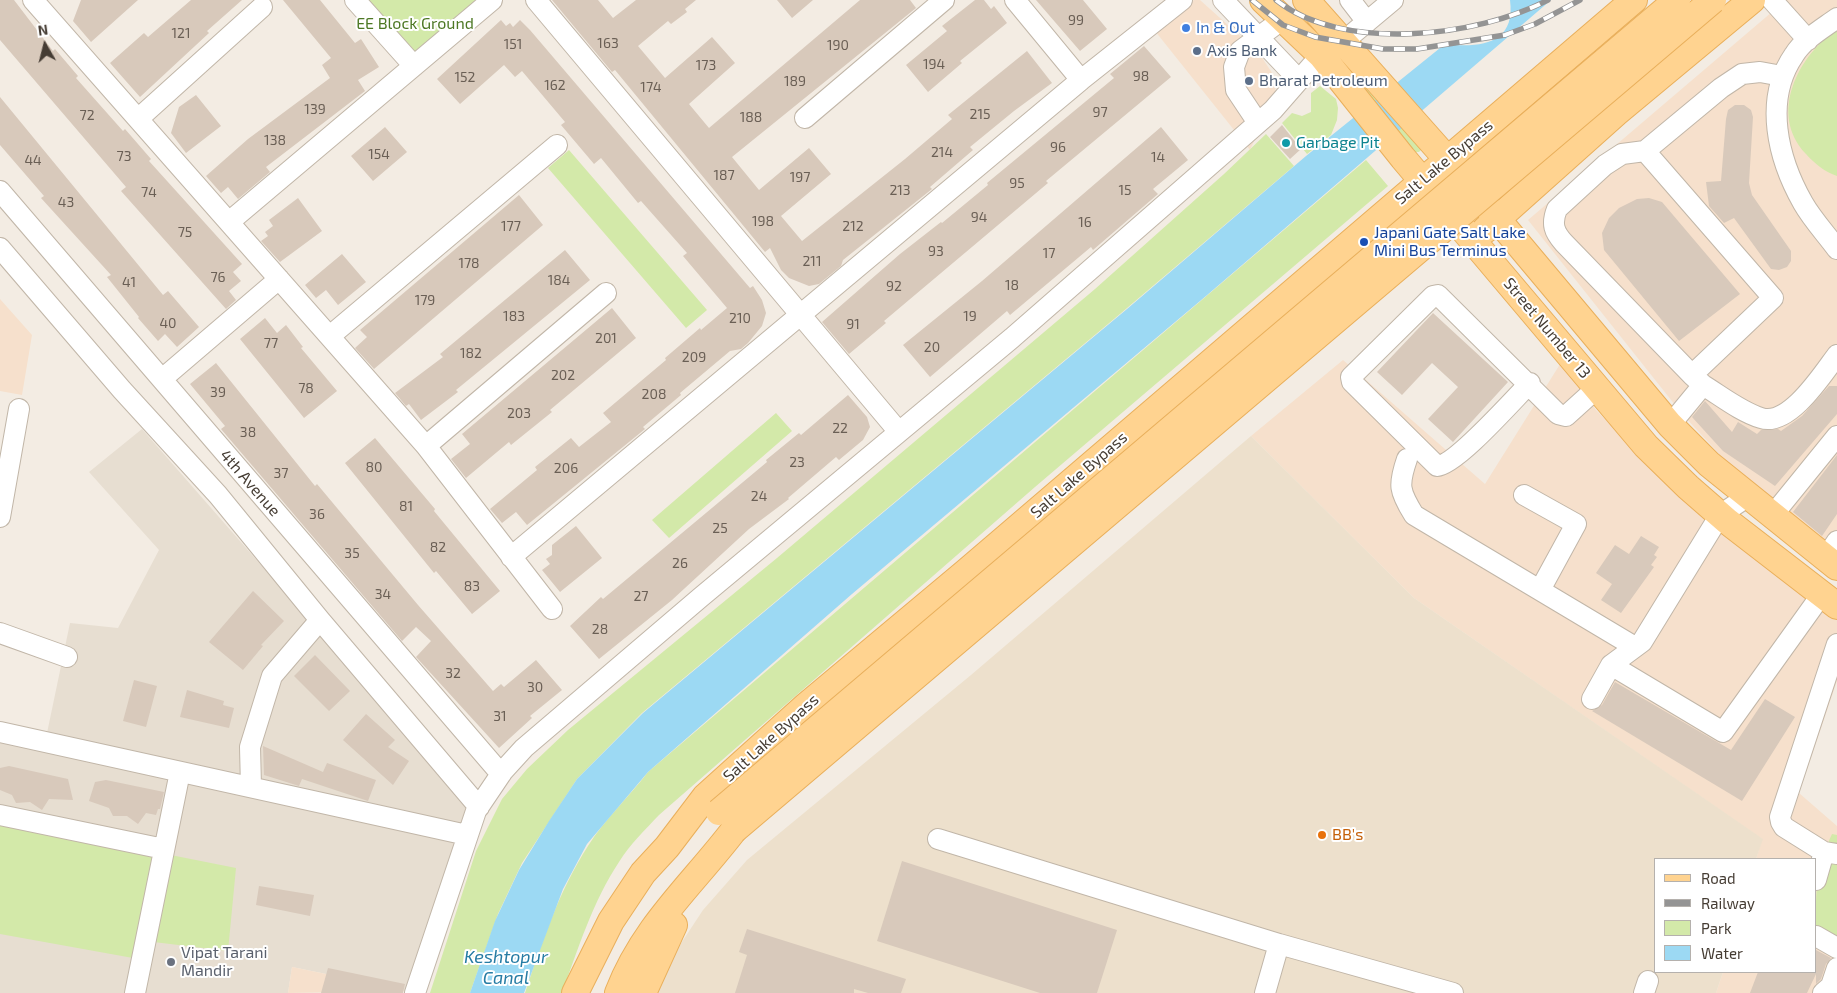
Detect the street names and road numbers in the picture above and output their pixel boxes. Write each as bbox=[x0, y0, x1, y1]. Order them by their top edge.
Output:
street label: Salt Lake Bypass bbox=[1391, 115, 1497, 209]
street label: Street Number 13 bbox=[1499, 274, 1595, 382]
street label: Salt Lake Bypass bbox=[1027, 428, 1131, 522]
street label: 4th Avenue bbox=[216, 446, 284, 520]
street label: Salt Lake Bypass bbox=[719, 690, 823, 786]

